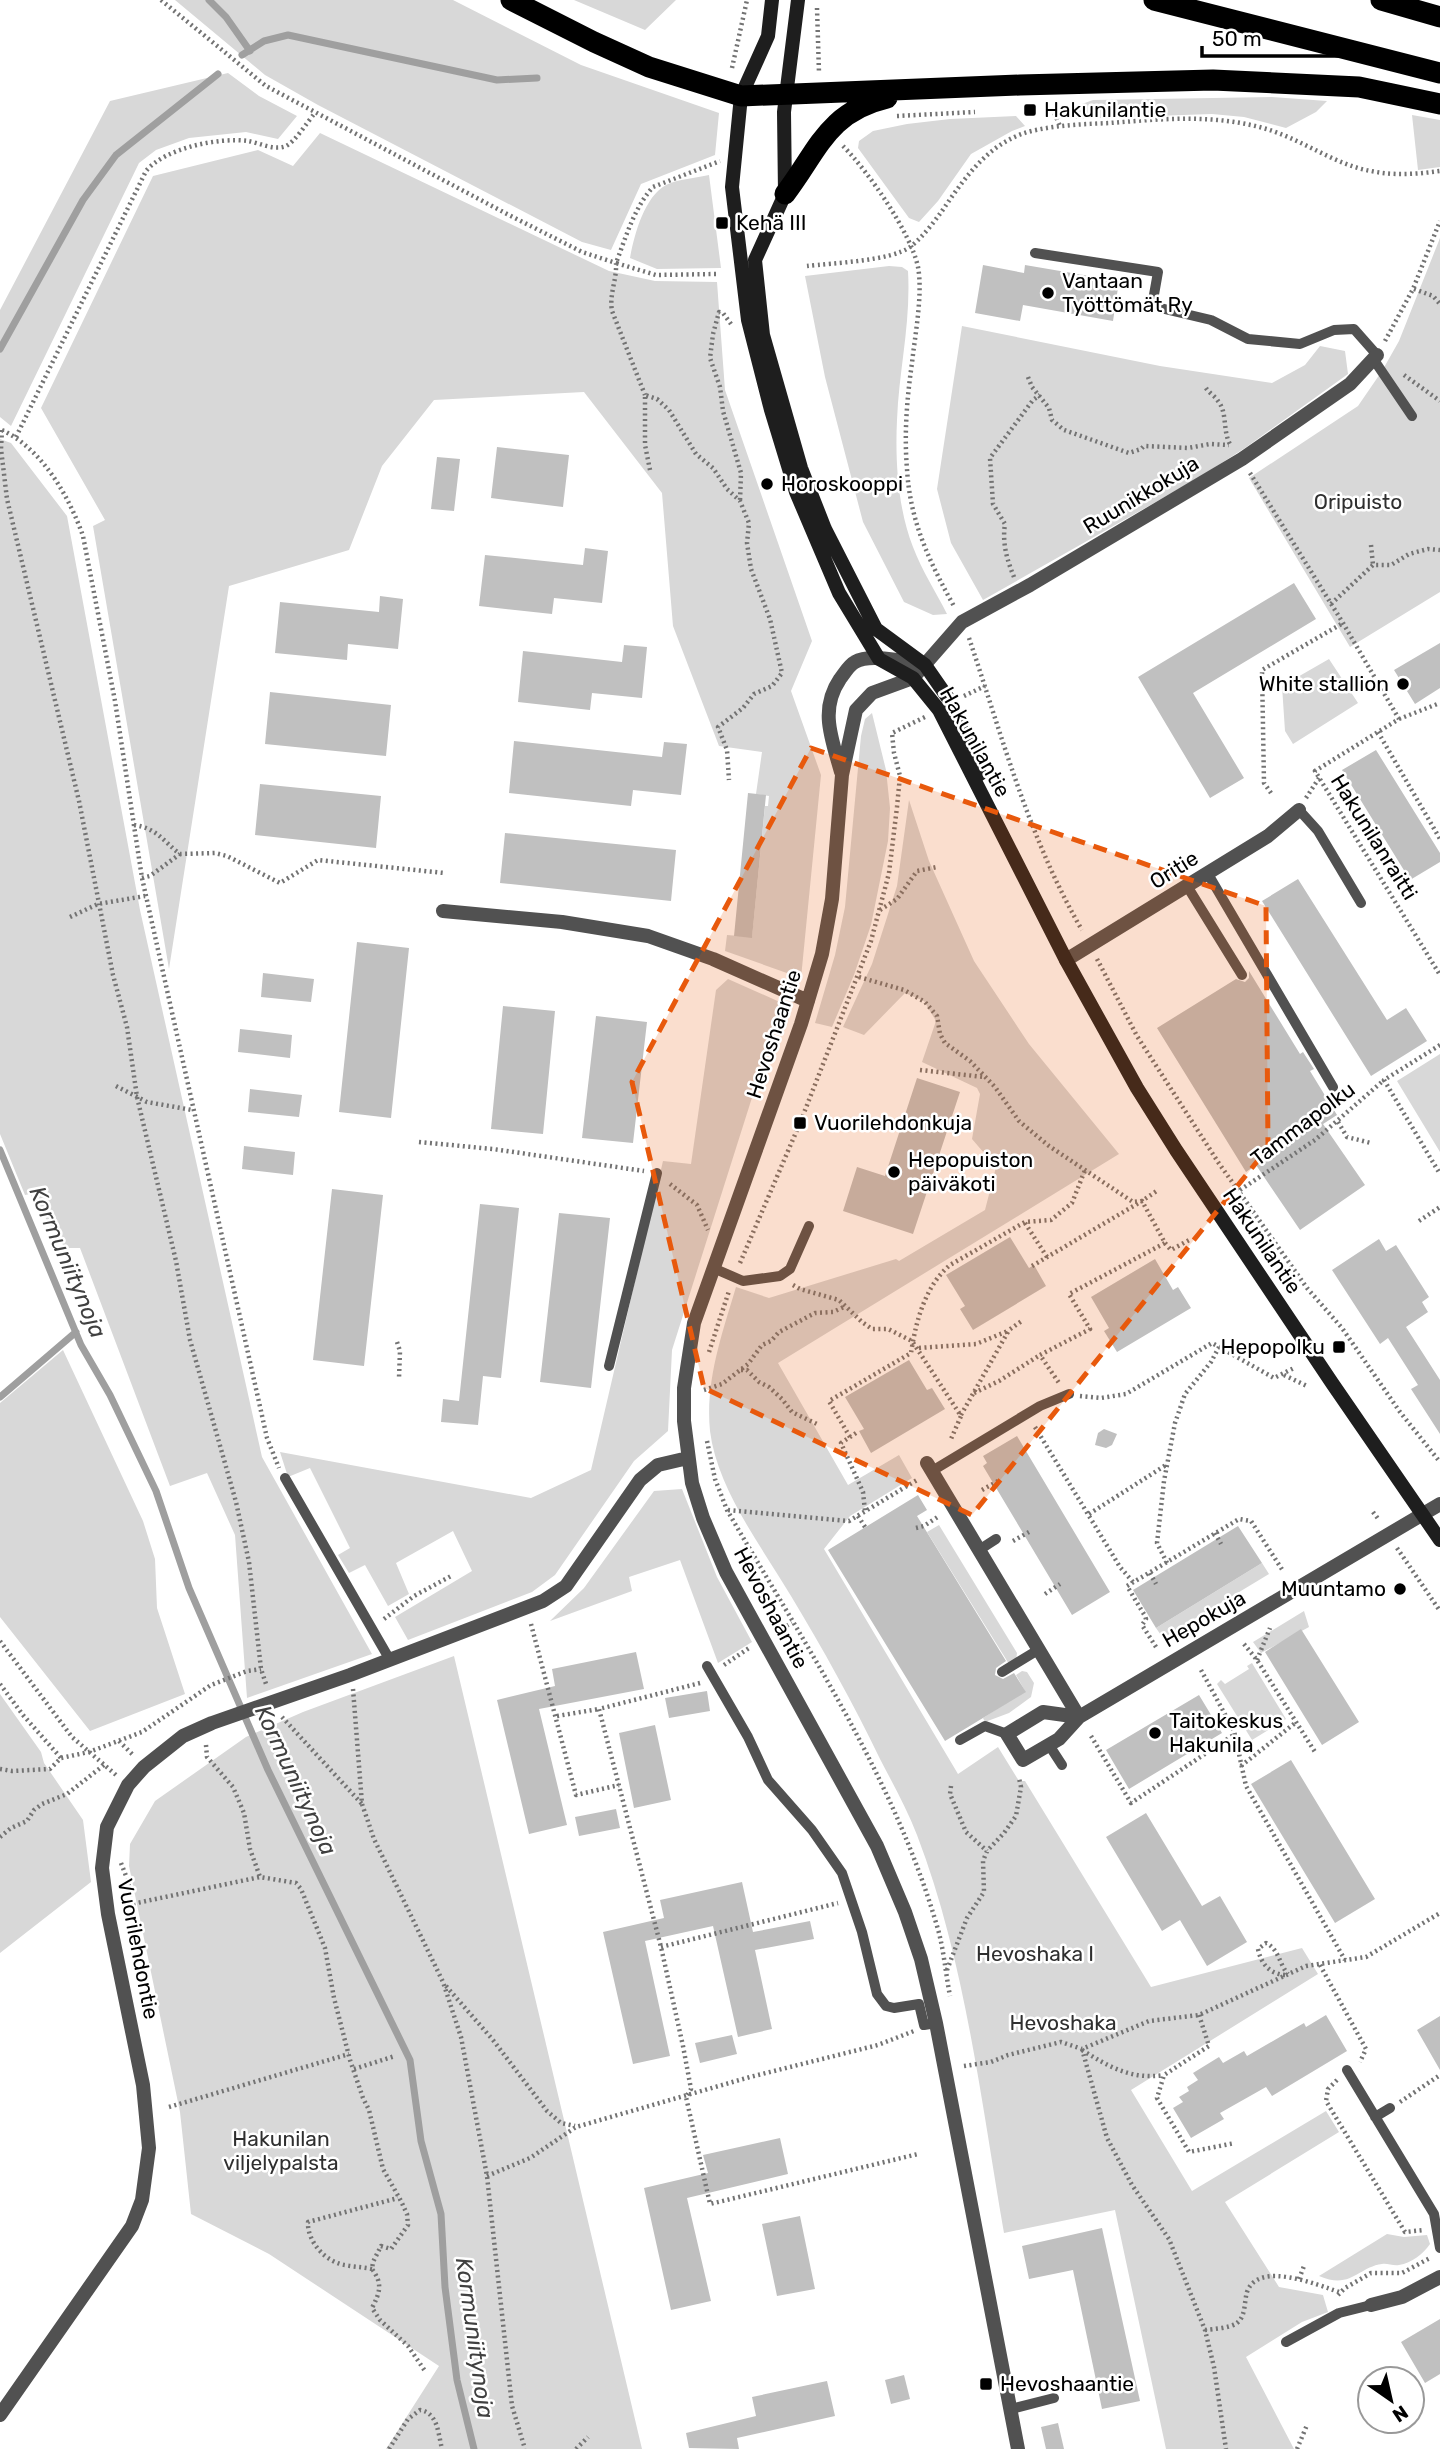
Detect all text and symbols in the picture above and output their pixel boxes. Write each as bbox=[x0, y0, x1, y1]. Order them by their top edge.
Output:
scale bar bbox=[1202, 14, 1368, 58]
text: 50 m bbox=[1212, 26, 1262, 51]
place label: Hakunilantie bbox=[1044, 97, 1166, 122]
marker: Hakunilantie bbox=[1022, 102, 1038, 118]
place label: Kehä III bbox=[736, 210, 806, 235]
marker: Kehä III bbox=[714, 215, 730, 231]
place label: Vantaan Työttömät Ry bbox=[1062, 268, 1193, 317]
marker: Vantaan Työttömät Ry bbox=[1040, 285, 1056, 301]
street label: Ruunikkokuja bbox=[1078, 450, 1203, 539]
place label: Horoskooppi bbox=[781, 471, 903, 496]
marker: Horoskooppi bbox=[759, 476, 775, 492]
park label: Oripuisto bbox=[1314, 489, 1402, 514]
place label: White stallion bbox=[1259, 671, 1389, 696]
marker: White stallion bbox=[1395, 676, 1411, 692]
street label: Hakunilantie bbox=[935, 682, 1016, 801]
street label: Hakunilanraitti bbox=[1326, 769, 1423, 904]
street label: Oritie bbox=[1145, 845, 1203, 894]
street label: Hevoshaantie bbox=[741, 966, 806, 1101]
street label: Tammapolku bbox=[1246, 1076, 1360, 1171]
place label: Vuorilehdonkuja bbox=[814, 1110, 972, 1135]
marker: Vuorilehdonkuja bbox=[792, 1115, 808, 1131]
place label: Hepopuiston päiväkoti bbox=[908, 1147, 1033, 1196]
marker: Hepopuiston päiväkoti bbox=[886, 1164, 902, 1180]
water label: Kormuniitynoja bbox=[23, 1182, 113, 1342]
street label: Hakunilantie bbox=[1218, 1183, 1307, 1298]
place label: Hepopolku bbox=[1221, 1334, 1325, 1359]
marker: Hepopolku bbox=[1331, 1339, 1347, 1355]
street label: Hevoshaantie bbox=[729, 1543, 814, 1673]
place label: Muuntamo bbox=[1281, 1576, 1386, 1601]
marker: Muuntamo bbox=[1392, 1581, 1408, 1597]
street label: Hepokuja bbox=[1158, 1585, 1250, 1652]
water label: Kormuniitynoja bbox=[249, 1701, 343, 1859]
place label: Taitokeskus Hakunila bbox=[1169, 1708, 1283, 1757]
marker: Taitokeskus Hakunila bbox=[1147, 1725, 1163, 1741]
street label: Vuorilehdontie bbox=[113, 1877, 164, 2021]
park label: Hevoshaka I bbox=[976, 1941, 1094, 1966]
park label: Hevoshaka bbox=[1010, 2010, 1116, 2035]
park label: Hakunilan viljelypalsta bbox=[223, 2126, 339, 2175]
water label: Kormuniitynoja bbox=[450, 2256, 500, 2420]
north arrow bbox=[1356, 2365, 1426, 2435]
place label: Hevoshaantie bbox=[1000, 2371, 1134, 2396]
marker: Hevoshaantie bbox=[978, 2376, 994, 2392]
text: N bbox=[1388, 2400, 1412, 2427]

